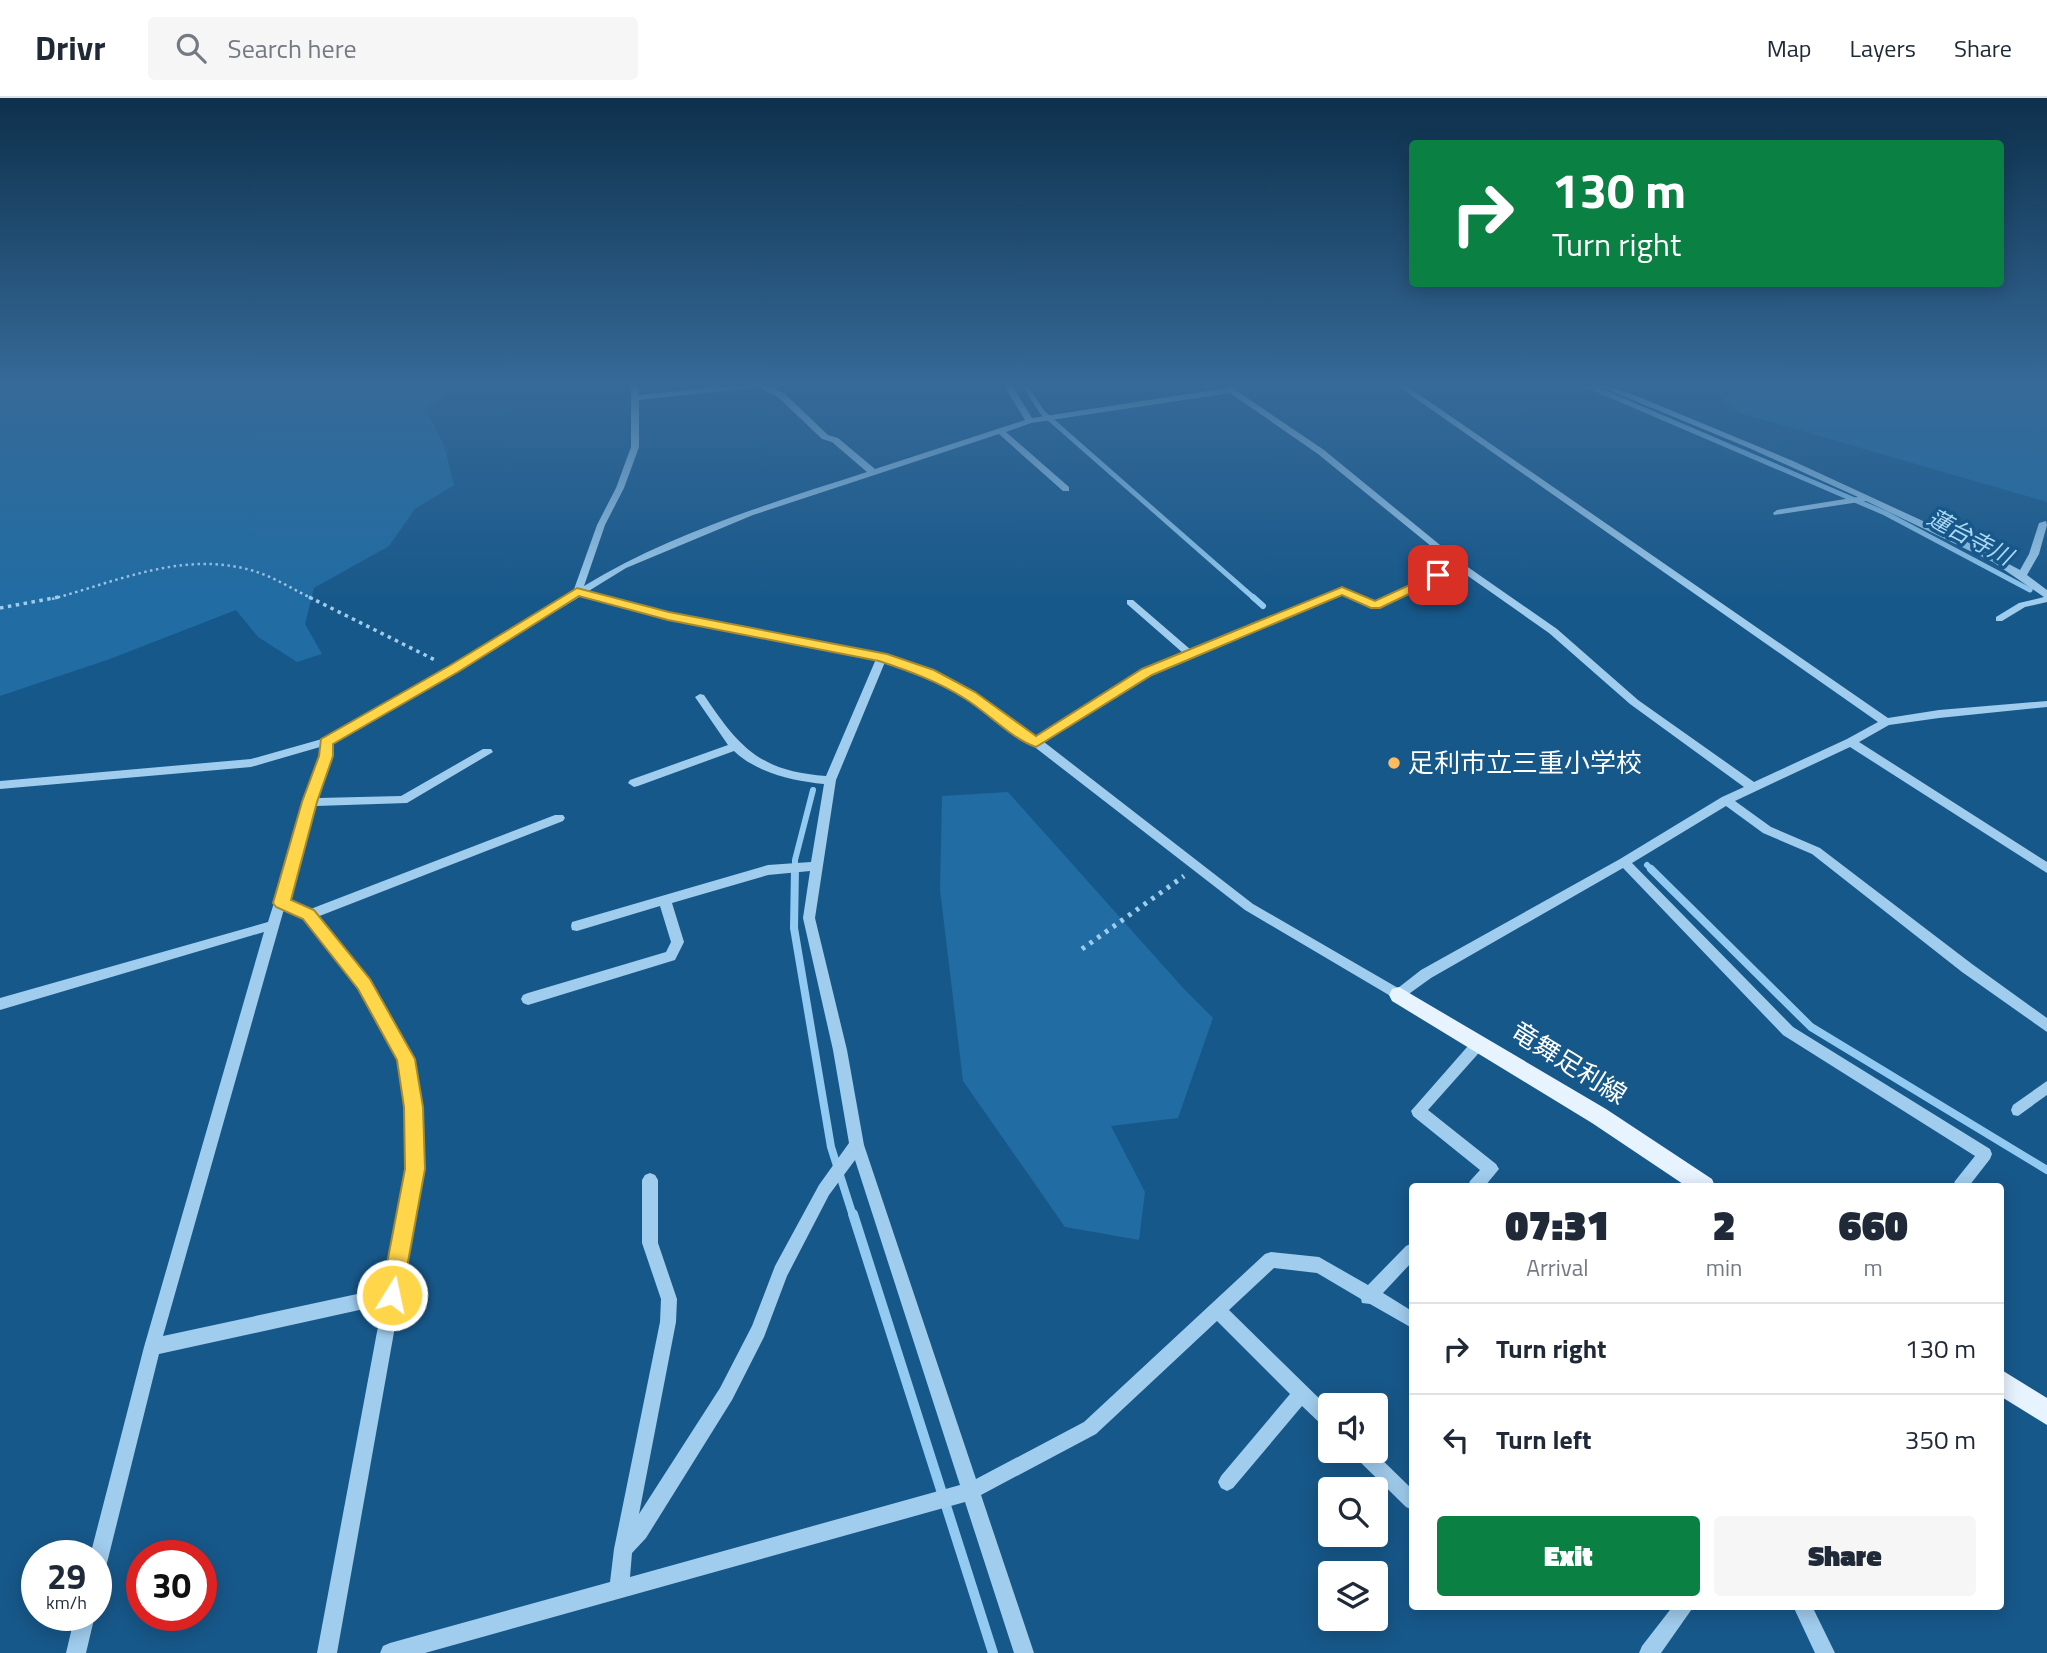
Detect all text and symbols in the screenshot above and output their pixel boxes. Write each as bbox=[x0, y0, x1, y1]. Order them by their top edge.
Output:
search box bbox=[148, 17, 638, 80]
text: Drivr bbox=[35, 23, 106, 73]
icon: search bbox=[172, 29, 210, 67]
text: Search here bbox=[228, 29, 357, 68]
text: Map bbox=[1767, 30, 1812, 66]
text: Layers bbox=[1850, 30, 1916, 66]
text: Share bbox=[1954, 30, 2012, 66]
text: 130 m bbox=[1552, 152, 1686, 227]
icon: right bbox=[1437, 168, 1528, 259]
text: Turn right bbox=[1552, 220, 1681, 268]
water label: 蓮台寺川 bbox=[1921, 500, 2022, 575]
pin bbox=[1408, 545, 1468, 605]
icon: arrive bbox=[1419, 556, 1457, 594]
place label: 足利市立三重小学校 bbox=[1408, 743, 1642, 782]
marker: 足利市立三重小学校 bbox=[1386, 755, 1402, 771]
street label: 竜舞足利線 bbox=[1504, 1012, 1635, 1114]
text: 07:31 bbox=[1505, 1192, 1610, 1256]
text: 2 bbox=[1713, 1192, 1736, 1256]
text: 660 bbox=[1839, 1192, 1908, 1256]
text: Arrival bbox=[1526, 1250, 1589, 1285]
text: min bbox=[1706, 1250, 1742, 1285]
text: m bbox=[1864, 1250, 1883, 1285]
position arrow bbox=[355, 1258, 429, 1332]
text: Turn right bbox=[1496, 1329, 1607, 1368]
text: 130 m bbox=[1905, 1329, 1976, 1368]
icon: right bbox=[1437, 1330, 1475, 1368]
map controls bbox=[1318, 1393, 1388, 1631]
button: sound bbox=[1318, 1393, 1388, 1463]
text: Turn left bbox=[1496, 1420, 1591, 1459]
text: 350 m bbox=[1905, 1420, 1976, 1459]
icon: left bbox=[1437, 1421, 1475, 1459]
button: search bbox=[1318, 1477, 1388, 1547]
button: Exit bbox=[1437, 1516, 1700, 1596]
button: Share bbox=[1714, 1516, 1976, 1596]
speed limit sign: 30 bbox=[126, 1540, 217, 1631]
text: 29 bbox=[47, 1549, 86, 1603]
button: layers bbox=[1318, 1561, 1388, 1631]
text: km/h bbox=[46, 1589, 87, 1616]

